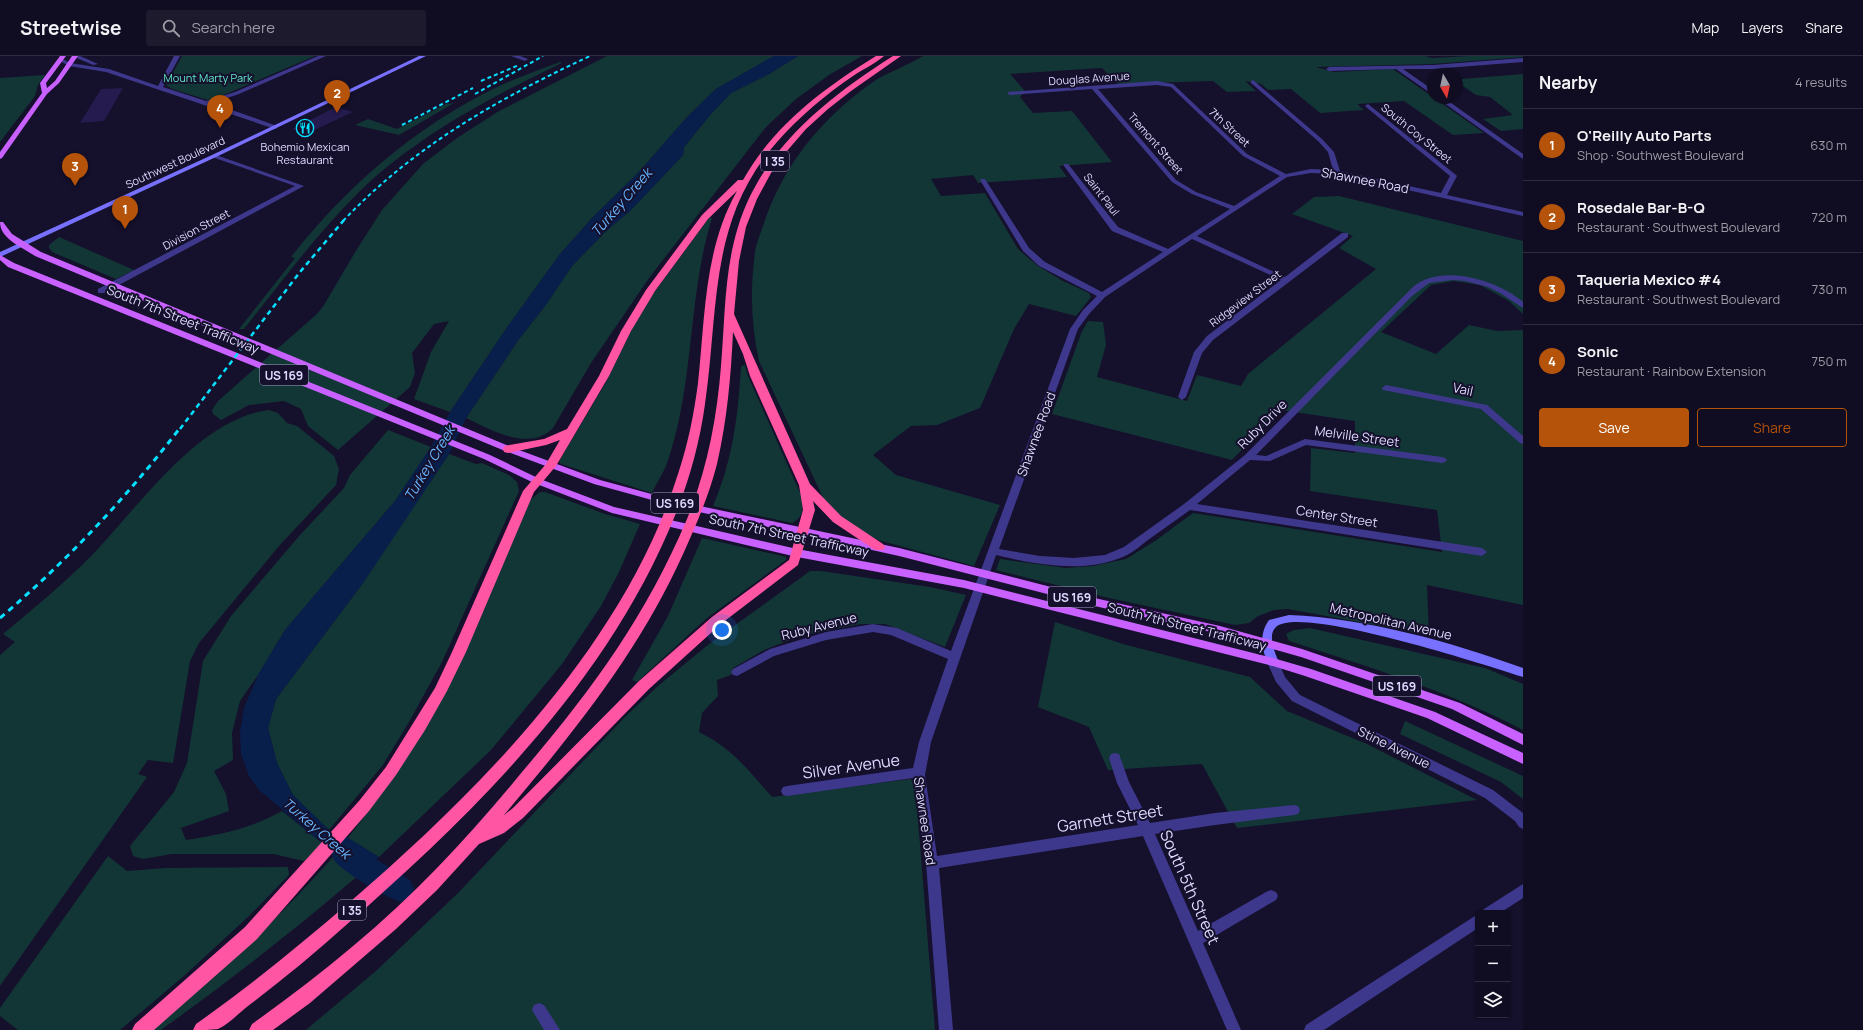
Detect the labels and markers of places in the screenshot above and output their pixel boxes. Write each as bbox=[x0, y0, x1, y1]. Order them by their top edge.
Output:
pin: 2 bbox=[324, 80, 350, 113]
pin: 4 bbox=[207, 95, 233, 128]
restaurant icon: Bohemio Mexican Restaurant bbox=[295, 118, 315, 138]
place label: Bohemio Mexican Restaurant bbox=[260, 139, 350, 167]
pin: 3 bbox=[62, 153, 88, 186]
pin: 1 bbox=[112, 196, 138, 229]

